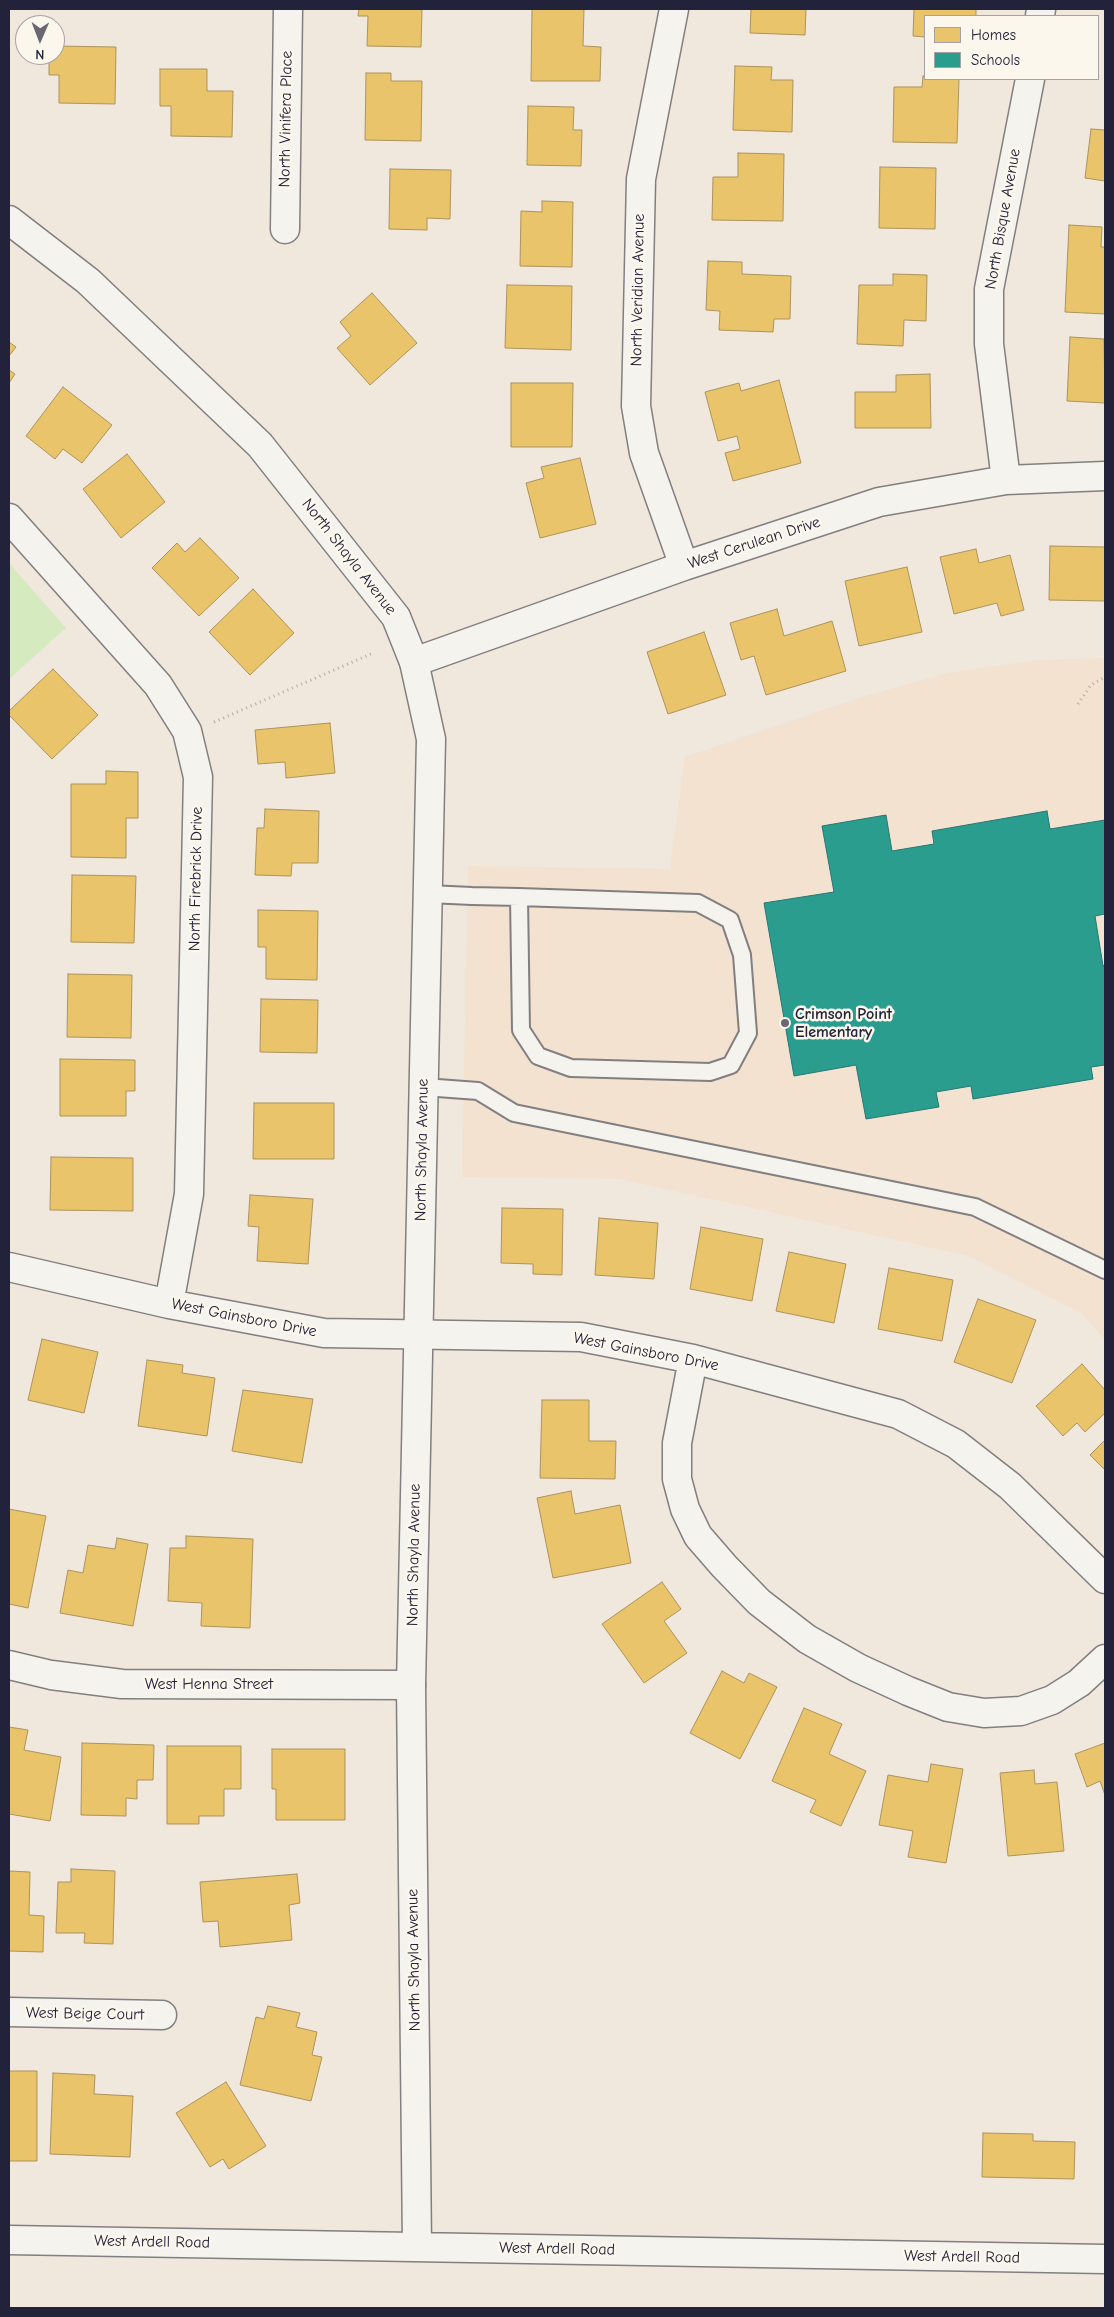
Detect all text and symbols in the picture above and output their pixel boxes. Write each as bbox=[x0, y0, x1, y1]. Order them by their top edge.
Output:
north arrow bbox=[15, 15, 65, 65]
legend bbox=[924, 15, 1099, 80]
text: Homes bbox=[971, 26, 1016, 44]
text: N bbox=[35, 46, 44, 63]
street label: North Vinifera Place bbox=[275, 50, 297, 188]
text: Schools bbox=[971, 51, 1020, 69]
street label: North Bisque Avenue bbox=[981, 147, 1025, 291]
street label: North Veridian Avenue bbox=[627, 213, 649, 367]
street label: North Shayla Avenue bbox=[298, 495, 400, 619]
street label: West Cerulean Drive bbox=[685, 513, 823, 573]
street label: North Firebrick Drive bbox=[185, 807, 207, 951]
place label: Crimson Point Elementary bbox=[795, 1004, 892, 1042]
marker: Crimson Point Elementary bbox=[779, 1017, 791, 1029]
street label: North Shayla Avenue bbox=[411, 1079, 433, 1221]
street label: West Gainsboro Drive bbox=[170, 1294, 318, 1342]
street label: West Gainsboro Drive bbox=[572, 1328, 720, 1376]
street label: North Shayla Avenue bbox=[403, 1484, 425, 1626]
street label: West Henna Street bbox=[145, 1674, 273, 1694]
street label: North Shayla Avenue bbox=[403, 1889, 425, 2031]
street label: West Beige Court bbox=[26, 2003, 144, 2025]
street label: West Ardell Road bbox=[94, 2231, 210, 2253]
street label: West Ardell Road bbox=[499, 2238, 615, 2260]
street label: West Ardell Road bbox=[904, 2246, 1020, 2268]

